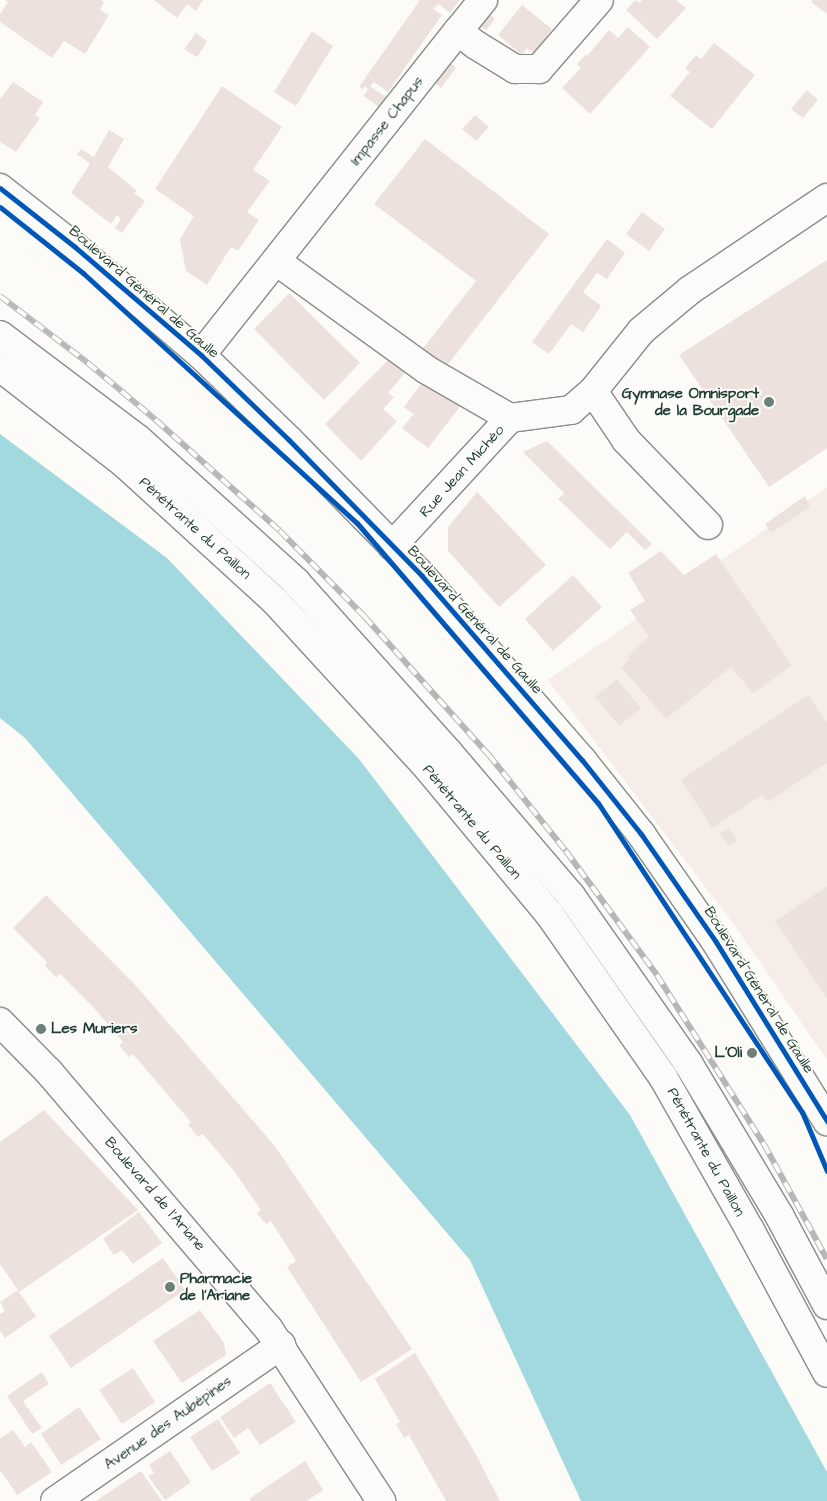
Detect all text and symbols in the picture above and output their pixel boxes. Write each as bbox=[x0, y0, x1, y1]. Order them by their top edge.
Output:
street label: Impasse Chapus bbox=[347, 73, 427, 169]
street label: Boulevard Général de Gaulle bbox=[65, 222, 223, 362]
place label: Gymnase Omnisport de la Bourgade bbox=[622, 384, 759, 419]
marker: Gymnase Omnisport de la Bourgade bbox=[763, 396, 775, 408]
street label: Rue Jean Michéo bbox=[416, 421, 508, 521]
street label: Pénétrante du Paillon bbox=[135, 473, 255, 583]
street label: Boulevard Général de Gaulle bbox=[404, 542, 546, 698]
street label: Pénétrante du Paillon bbox=[419, 761, 525, 883]
street label: Boulevard Général de Gaulle bbox=[700, 903, 818, 1077]
place label: Les Muriers bbox=[51, 1020, 138, 1038]
marker: Les Muriers bbox=[35, 1023, 47, 1035]
place label: L'Oli bbox=[715, 1044, 742, 1062]
marker: L'Oli bbox=[746, 1047, 758, 1059]
street label: Pénétrante du Paillon bbox=[663, 1084, 749, 1220]
street label: Boulevard de l'Ariane bbox=[101, 1134, 209, 1254]
place label: Pharmacie de l'Ariane bbox=[180, 1269, 252, 1304]
marker: Pharmacie de l'Ariane bbox=[164, 1281, 176, 1293]
street label: Avenue des Aubépines bbox=[101, 1372, 235, 1474]

